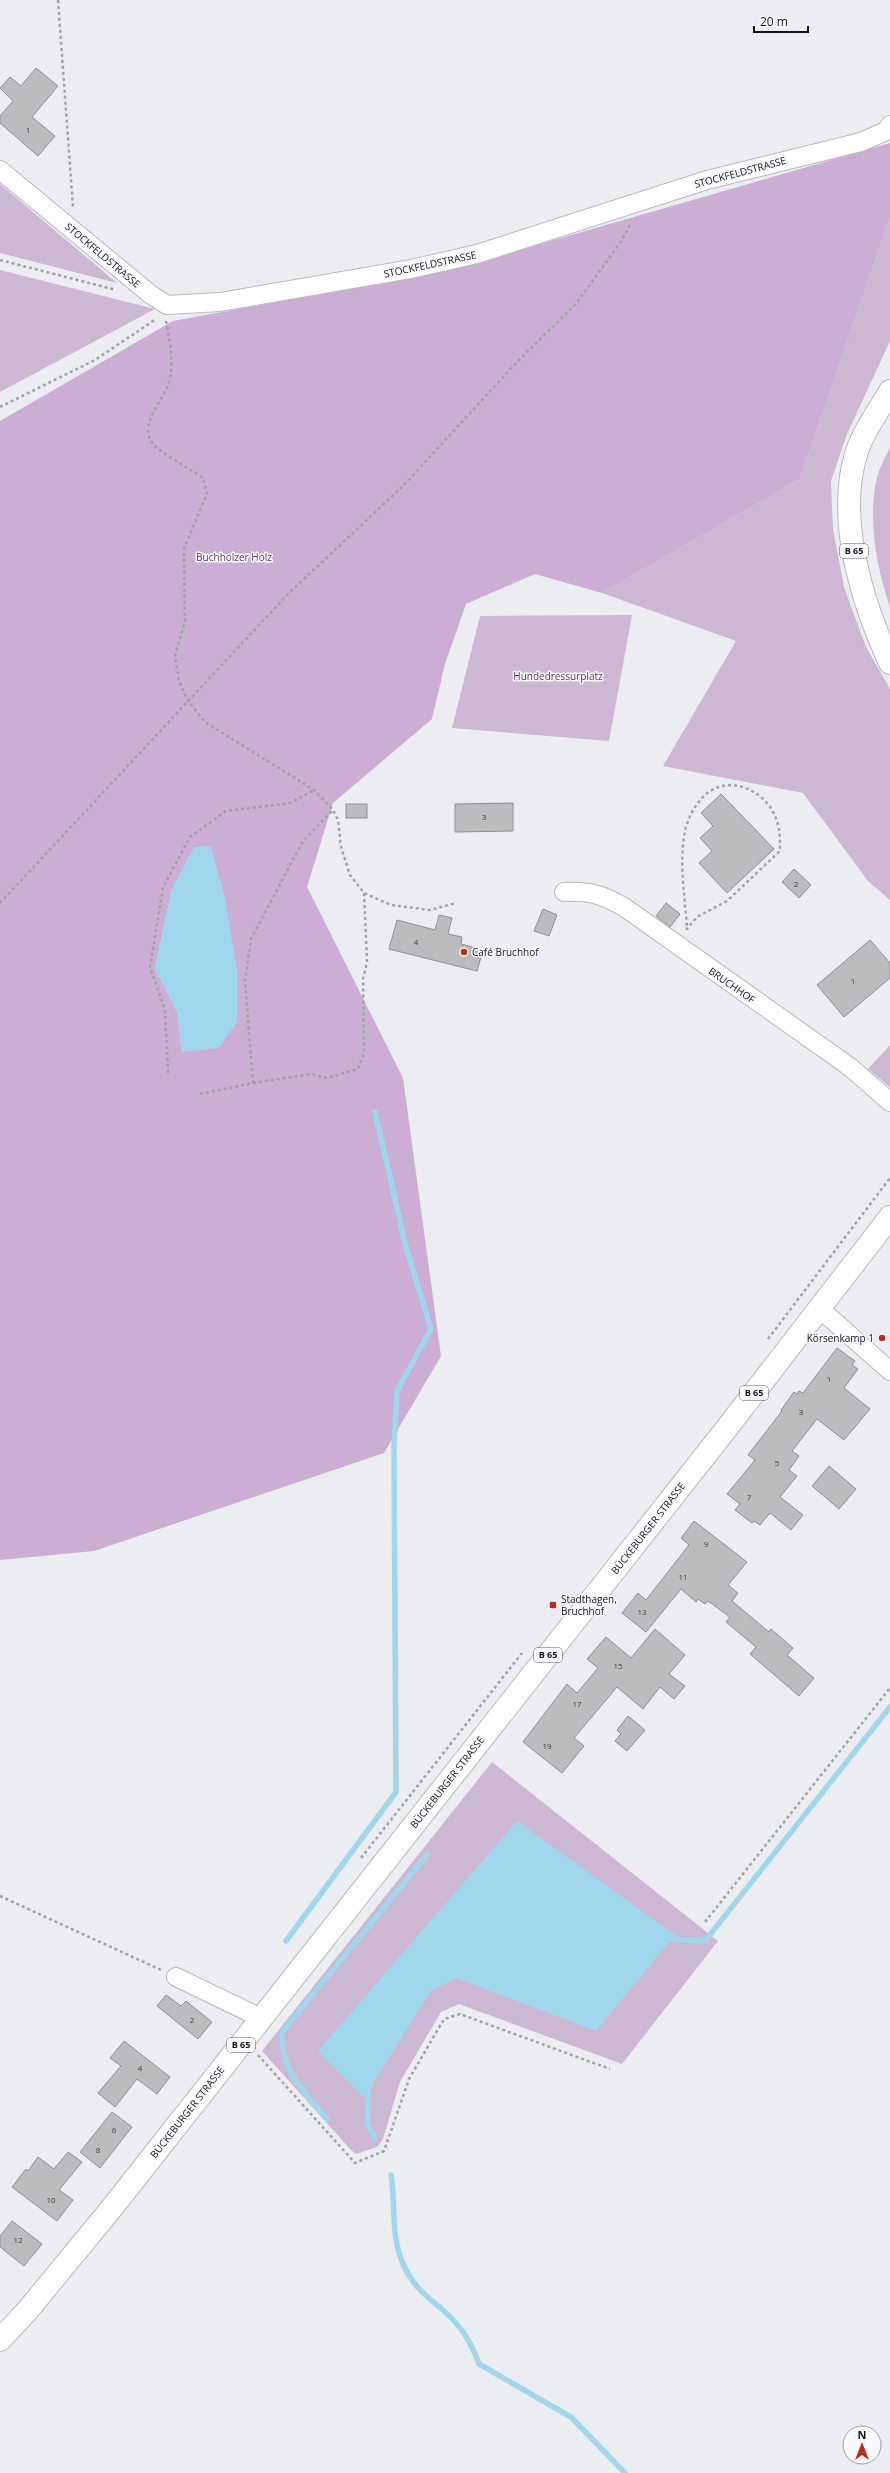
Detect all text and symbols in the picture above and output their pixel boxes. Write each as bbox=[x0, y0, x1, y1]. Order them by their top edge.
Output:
scale bar bbox=[754, 8, 808, 34]
text: 20 m bbox=[760, 13, 788, 30]
house number: 1 bbox=[26, 124, 30, 135]
street label: STOCKFELDSTRASSE bbox=[693, 153, 787, 191]
street label: STOCKFELDSTRASSE bbox=[62, 219, 144, 291]
street label: STOCKFELDSTRASSE bbox=[382, 247, 478, 281]
road number: B 65 bbox=[840, 544, 868, 558]
park label: Buchholzer Holz bbox=[196, 550, 272, 564]
park label: Hundedressurplatz bbox=[513, 669, 603, 683]
house number: 3 bbox=[482, 811, 487, 822]
house number: 2 bbox=[794, 878, 799, 889]
house number: 4 bbox=[414, 936, 419, 947]
place label: Café Bruchhof bbox=[472, 945, 539, 959]
marker: Café Bruchhof bbox=[459, 947, 469, 957]
street label: BRUCHHOF bbox=[706, 964, 758, 1006]
house number: 1 bbox=[851, 975, 855, 986]
place label: Körsenkamp 1 bbox=[807, 1331, 874, 1345]
marker: Körsenkamp 1 bbox=[877, 1333, 887, 1343]
house number: 1 bbox=[827, 1373, 831, 1384]
road number: B 65 bbox=[740, 1386, 768, 1400]
house number: 3 bbox=[799, 1406, 804, 1417]
house number: 5 bbox=[775, 1457, 780, 1468]
street label: BÜCKEBURGER STRASSE bbox=[608, 1479, 688, 1577]
house number: 7 bbox=[747, 1491, 752, 1502]
house number: 9 bbox=[704, 1538, 709, 1549]
house number: 11 bbox=[678, 1571, 688, 1582]
place label: Stadthagen, Bruchhof bbox=[561, 1592, 617, 1618]
marker: Stadthagen, Bruchhof bbox=[548, 1600, 558, 1610]
house number: 13 bbox=[637, 1606, 647, 1617]
road number: B 65 bbox=[534, 1648, 562, 1662]
house number: 15 bbox=[613, 1660, 623, 1671]
house number: 17 bbox=[572, 1698, 582, 1709]
street label: BÜCKEBURGER STRASSE bbox=[407, 1733, 487, 1831]
house number: 19 bbox=[542, 1740, 552, 1751]
house number: 2 bbox=[190, 2014, 195, 2025]
road number: B 65 bbox=[227, 2038, 255, 2052]
house number: 4 bbox=[138, 2062, 143, 2073]
street label: BÜCKEBURGER STRASSE bbox=[147, 2063, 227, 2161]
house number: 6 bbox=[112, 2124, 117, 2135]
house number: 8 bbox=[96, 2144, 101, 2155]
house number: 10 bbox=[46, 2194, 56, 2205]
house number: 12 bbox=[13, 2234, 23, 2245]
north arrow bbox=[842, 2425, 882, 2465]
text: N bbox=[858, 2427, 866, 2442]

